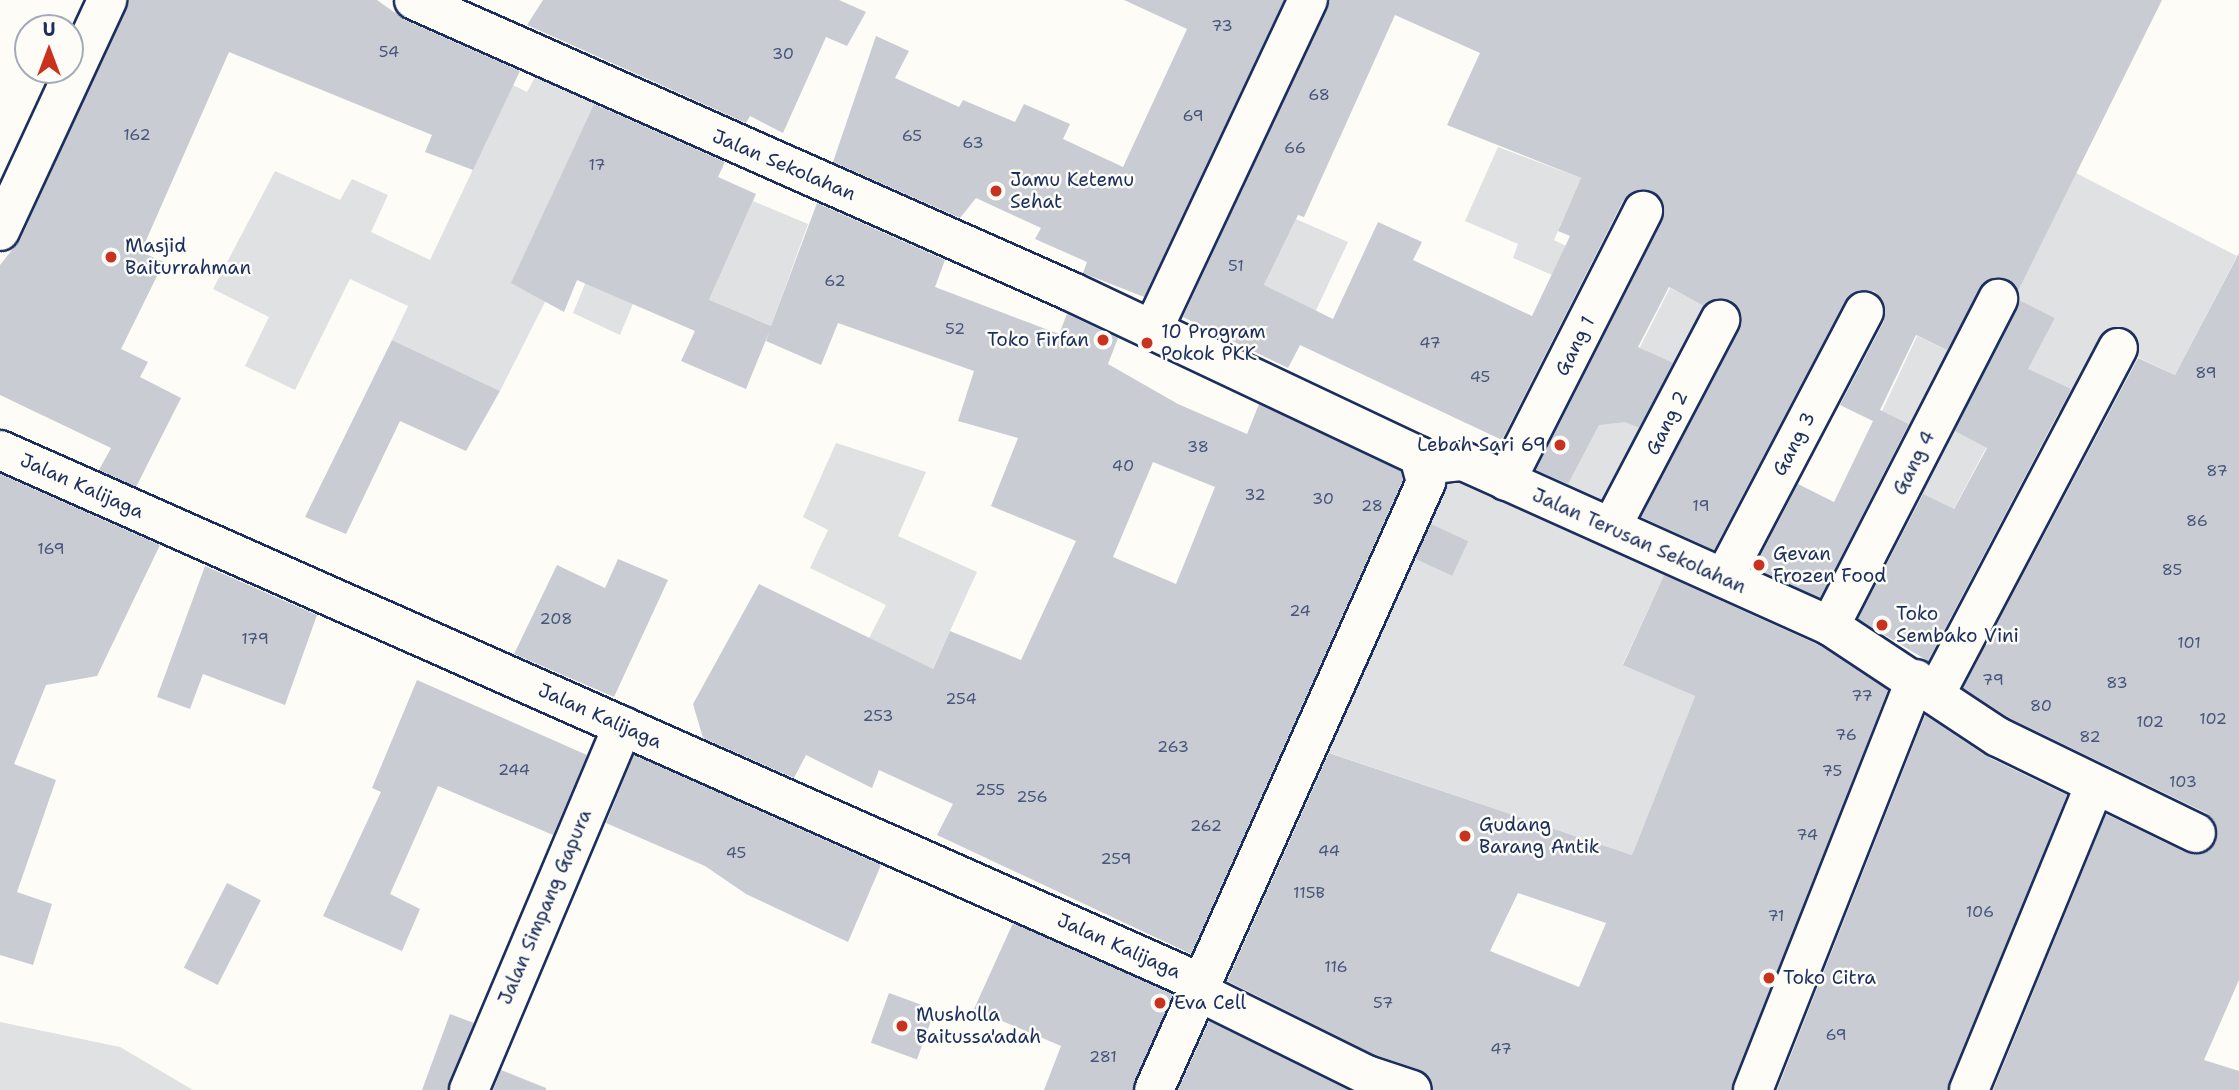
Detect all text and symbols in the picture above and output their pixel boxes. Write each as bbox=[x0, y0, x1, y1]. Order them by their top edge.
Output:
north arrow bbox=[14, 14, 84, 84]
house number: 73 bbox=[1211, 16, 1233, 36]
text: U bbox=[43, 17, 56, 42]
house number: 54 bbox=[379, 42, 399, 62]
house number: 30 bbox=[772, 44, 794, 64]
house number: 68 bbox=[1308, 85, 1330, 105]
house number: 69 bbox=[1182, 106, 1204, 126]
house number: 162 bbox=[123, 125, 151, 145]
street label: Jalan Sekolahan bbox=[709, 125, 859, 205]
house number: 65 bbox=[902, 126, 922, 146]
house number: 63 bbox=[962, 133, 984, 153]
house number: 66 bbox=[1284, 138, 1306, 158]
house number: 17 bbox=[588, 155, 606, 175]
place label: Jamu Ketemu Sehat bbox=[1010, 169, 1134, 213]
marker: Jamu Ketemu Sehat bbox=[988, 183, 1004, 199]
place label: Masjid Baiturrahman bbox=[125, 235, 251, 279]
marker: Masjid Baiturrahman bbox=[103, 249, 119, 265]
house number: 51 bbox=[1228, 256, 1244, 276]
house number: 62 bbox=[824, 271, 846, 291]
street label: Gang 1 bbox=[1550, 312, 1600, 380]
house number: 52 bbox=[945, 319, 965, 339]
place label: 10 Program Pokok PKK bbox=[1161, 321, 1266, 365]
place label: Toko Firfan bbox=[987, 329, 1089, 351]
marker: Toko Firfan bbox=[1095, 332, 1111, 348]
house number: 47 bbox=[1419, 333, 1441, 353]
marker: 10 Program Pokok PKK bbox=[1139, 335, 1155, 351]
house number: 89 bbox=[2195, 363, 2217, 383]
house number: 45 bbox=[1470, 367, 1490, 387]
street label: Gang 2 bbox=[1641, 387, 1693, 459]
street label: Gang 3 bbox=[1768, 408, 1820, 480]
street label: Gang 4 bbox=[1888, 427, 1940, 499]
place label: Lebah Sari 69 bbox=[1417, 434, 1546, 456]
house number: 38 bbox=[1187, 437, 1209, 457]
marker: Lebah Sari 69 bbox=[1552, 437, 1568, 453]
street label: Jalan Kalijaga bbox=[17, 449, 147, 523]
house number: 40 bbox=[1112, 456, 1134, 476]
house number: 87 bbox=[2206, 461, 2228, 481]
street label: Jalan Terusan Sekolahan bbox=[1529, 484, 1749, 598]
house number: 32 bbox=[1244, 485, 1266, 505]
house number: 30 bbox=[1312, 489, 1334, 509]
house number: 28 bbox=[1361, 496, 1383, 516]
house number: 19 bbox=[1692, 496, 1710, 516]
house number: 86 bbox=[2186, 511, 2208, 531]
house number: 169 bbox=[37, 539, 65, 559]
place label: Gevan Frozen Food bbox=[1773, 543, 1886, 587]
marker: Gevan Frozen Food bbox=[1751, 557, 1767, 573]
house number: 85 bbox=[2162, 560, 2182, 580]
house number: 24 bbox=[1289, 601, 1311, 621]
place label: Toko Sembako Vini bbox=[1896, 603, 2019, 647]
house number: 208 bbox=[540, 609, 572, 629]
marker: Toko Sembako Vini bbox=[1874, 617, 1890, 633]
house number: 179 bbox=[241, 629, 269, 649]
house number: 101 bbox=[2177, 633, 2201, 653]
house number: 79 bbox=[1982, 670, 2004, 690]
house number: 83 bbox=[2106, 673, 2128, 693]
street label: Jalan Kalijaga bbox=[535, 679, 665, 753]
house number: 77 bbox=[1851, 686, 1873, 706]
house number: 254 bbox=[945, 689, 977, 709]
house number: 80 bbox=[2030, 696, 2052, 716]
house number: 253 bbox=[862, 706, 894, 726]
house number: 102 bbox=[2199, 709, 2227, 729]
house number: 102 bbox=[2136, 712, 2164, 732]
house number: 76 bbox=[1835, 725, 1857, 745]
house number: 82 bbox=[2079, 727, 2101, 747]
house number: 263 bbox=[1157, 737, 1189, 757]
house number: 244 bbox=[498, 760, 530, 780]
house number: 75 bbox=[1822, 761, 1842, 781]
house number: 103 bbox=[2169, 772, 2197, 792]
house number: 255 bbox=[975, 780, 1005, 800]
house number: 256 bbox=[1016, 787, 1048, 807]
street label: Jalan Simpang Gapura bbox=[493, 806, 597, 1008]
place label: Gudang Barang Antik bbox=[1479, 814, 1600, 858]
house number: 262 bbox=[1190, 816, 1222, 836]
house number: 74 bbox=[1796, 825, 1818, 845]
marker: Gudang Barang Antik bbox=[1457, 828, 1473, 844]
house number: 44 bbox=[1318, 841, 1340, 861]
house number: 45 bbox=[726, 843, 746, 863]
house number: 259 bbox=[1100, 849, 1132, 869]
house number: 115B bbox=[1293, 883, 1325, 903]
house number: 106 bbox=[1966, 902, 1994, 922]
house number: 71 bbox=[1767, 906, 1785, 926]
street label: Jalan Kalijaga bbox=[1054, 909, 1184, 983]
house number: 116 bbox=[1324, 957, 1348, 977]
place label: Toko Citra bbox=[1783, 967, 1876, 989]
marker: Toko Citra bbox=[1761, 970, 1777, 986]
place label: Eva Cell bbox=[1174, 992, 1246, 1014]
house number: 57 bbox=[1373, 993, 1393, 1013]
marker: Eva Cell bbox=[1152, 995, 1168, 1011]
place label: Musholla Baitussa'adah bbox=[916, 1004, 1041, 1048]
marker: Musholla Baitussa'adah bbox=[894, 1018, 910, 1034]
house number: 69 bbox=[1825, 1025, 1847, 1045]
house number: 47 bbox=[1490, 1039, 1512, 1059]
house number: 281 bbox=[1089, 1047, 1117, 1067]

